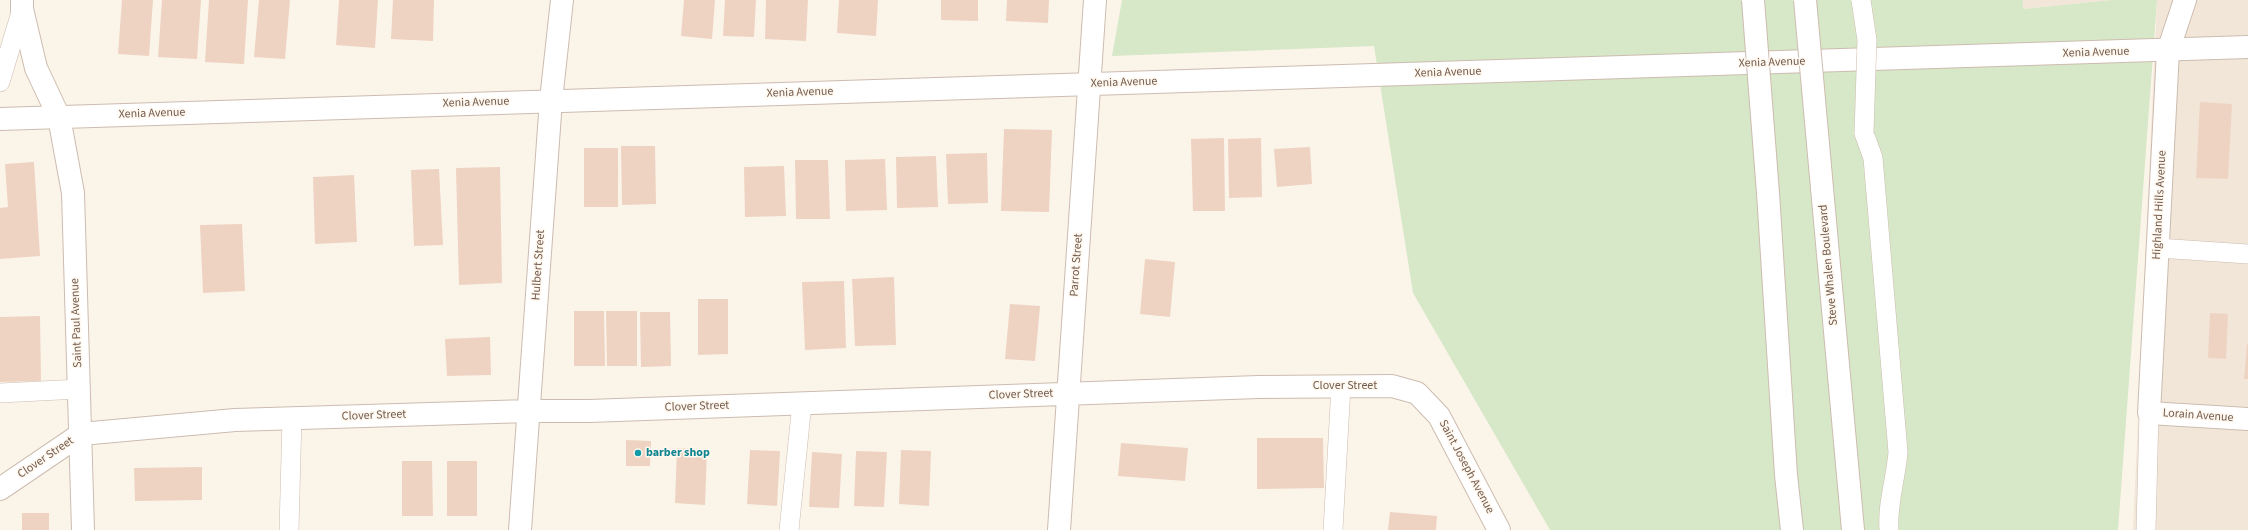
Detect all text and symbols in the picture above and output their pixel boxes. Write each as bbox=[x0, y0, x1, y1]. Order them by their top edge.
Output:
street label: Xenia Avenue bbox=[2062, 45, 2130, 61]
street label: Xenia Avenue bbox=[1738, 55, 1806, 71]
street label: Xenia Avenue bbox=[1414, 65, 1482, 81]
street label: Xenia Avenue bbox=[1090, 75, 1158, 91]
street label: Xenia Avenue bbox=[766, 85, 834, 101]
street label: Xenia Avenue bbox=[442, 95, 510, 111]
street label: Xenia Avenue bbox=[118, 106, 186, 122]
street label: Highland Hills Avenue bbox=[2150, 150, 2170, 260]
street label: Steve Whalen Boulevard bbox=[1817, 204, 1841, 326]
street label: Hulbert Street bbox=[529, 229, 549, 301]
street label: Parrot Street bbox=[1068, 233, 1086, 297]
street label: Saint Paul Avenue bbox=[68, 278, 86, 368]
street label: Clover Street bbox=[1313, 379, 1377, 393]
street label: Clover Street bbox=[989, 387, 1053, 403]
street label: Clover Street bbox=[665, 399, 729, 415]
street label: Lorain Avenue bbox=[2162, 406, 2234, 426]
street label: Clover Street bbox=[342, 408, 406, 424]
street label: Saint Joseph Avenue bbox=[1435, 418, 1497, 516]
street label: Clover Street bbox=[15, 434, 77, 482]
place label: barber shop bbox=[646, 446, 710, 460]
marker: barber shop bbox=[633, 448, 643, 458]

